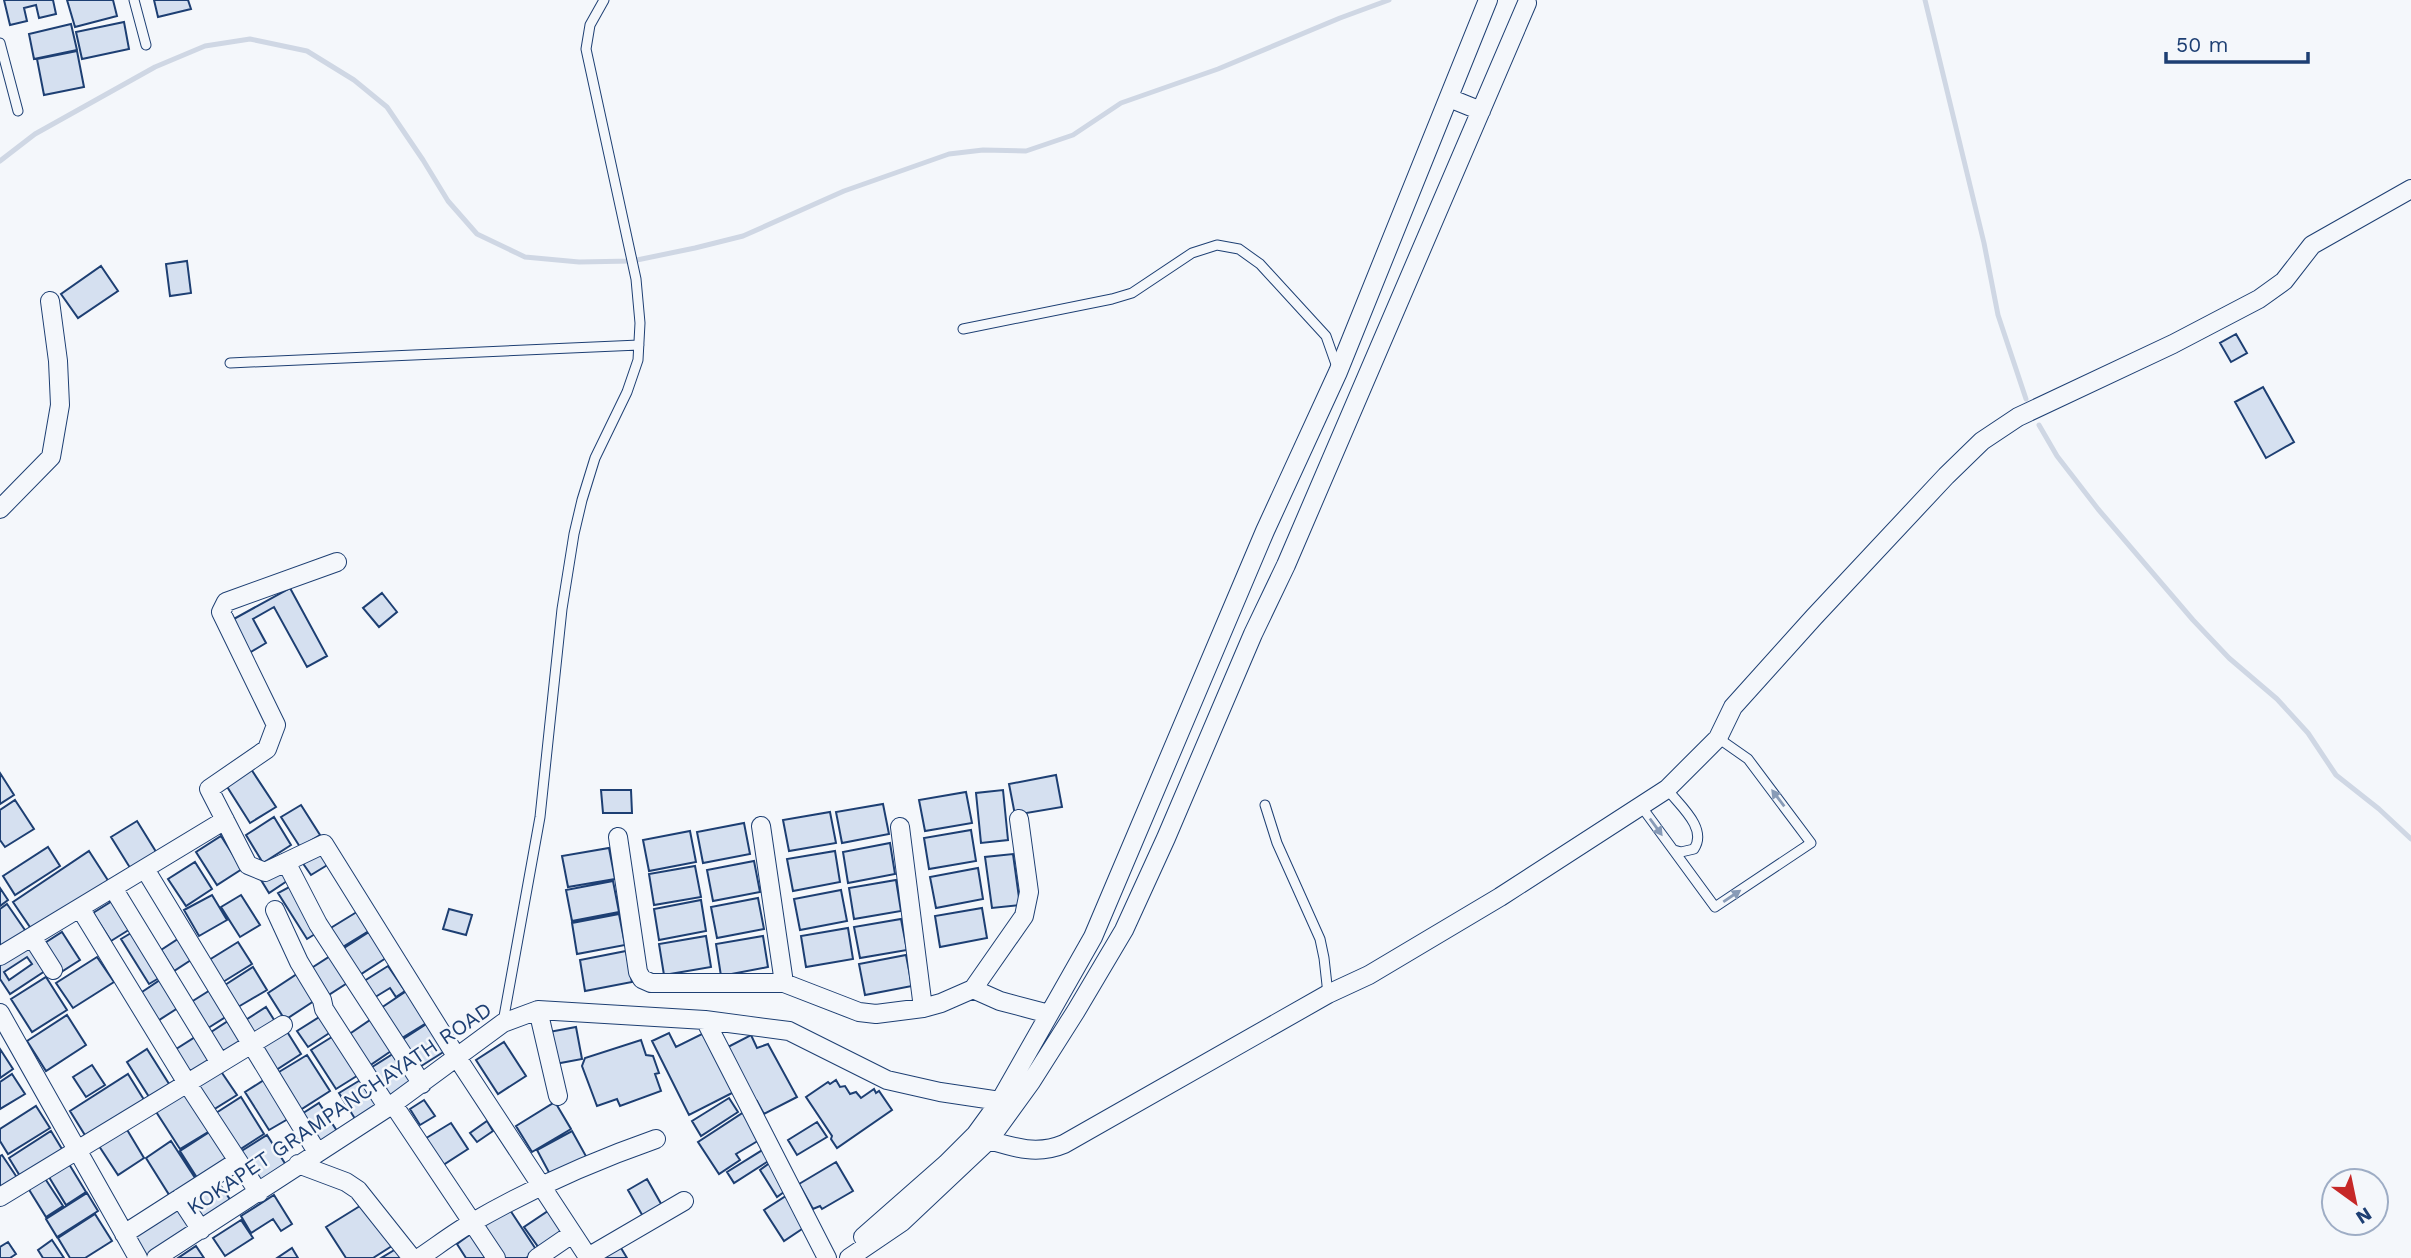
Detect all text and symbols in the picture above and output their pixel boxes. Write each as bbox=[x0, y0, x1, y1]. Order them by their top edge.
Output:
scale bar bbox=[2166, 21, 2308, 65]
text: 50 m bbox=[2176, 32, 2228, 57]
one-way arrow bbox=[1772, 789, 1786, 807]
one-way arrow bbox=[1649, 818, 1663, 836]
one-way arrow bbox=[1723, 889, 1741, 903]
street label: KOKAPET GRAMPANCHAYATH ROAD bbox=[182, 996, 496, 1220]
north arrow bbox=[2320, 1167, 2390, 1237]
text: N bbox=[2352, 1202, 2376, 1229]

